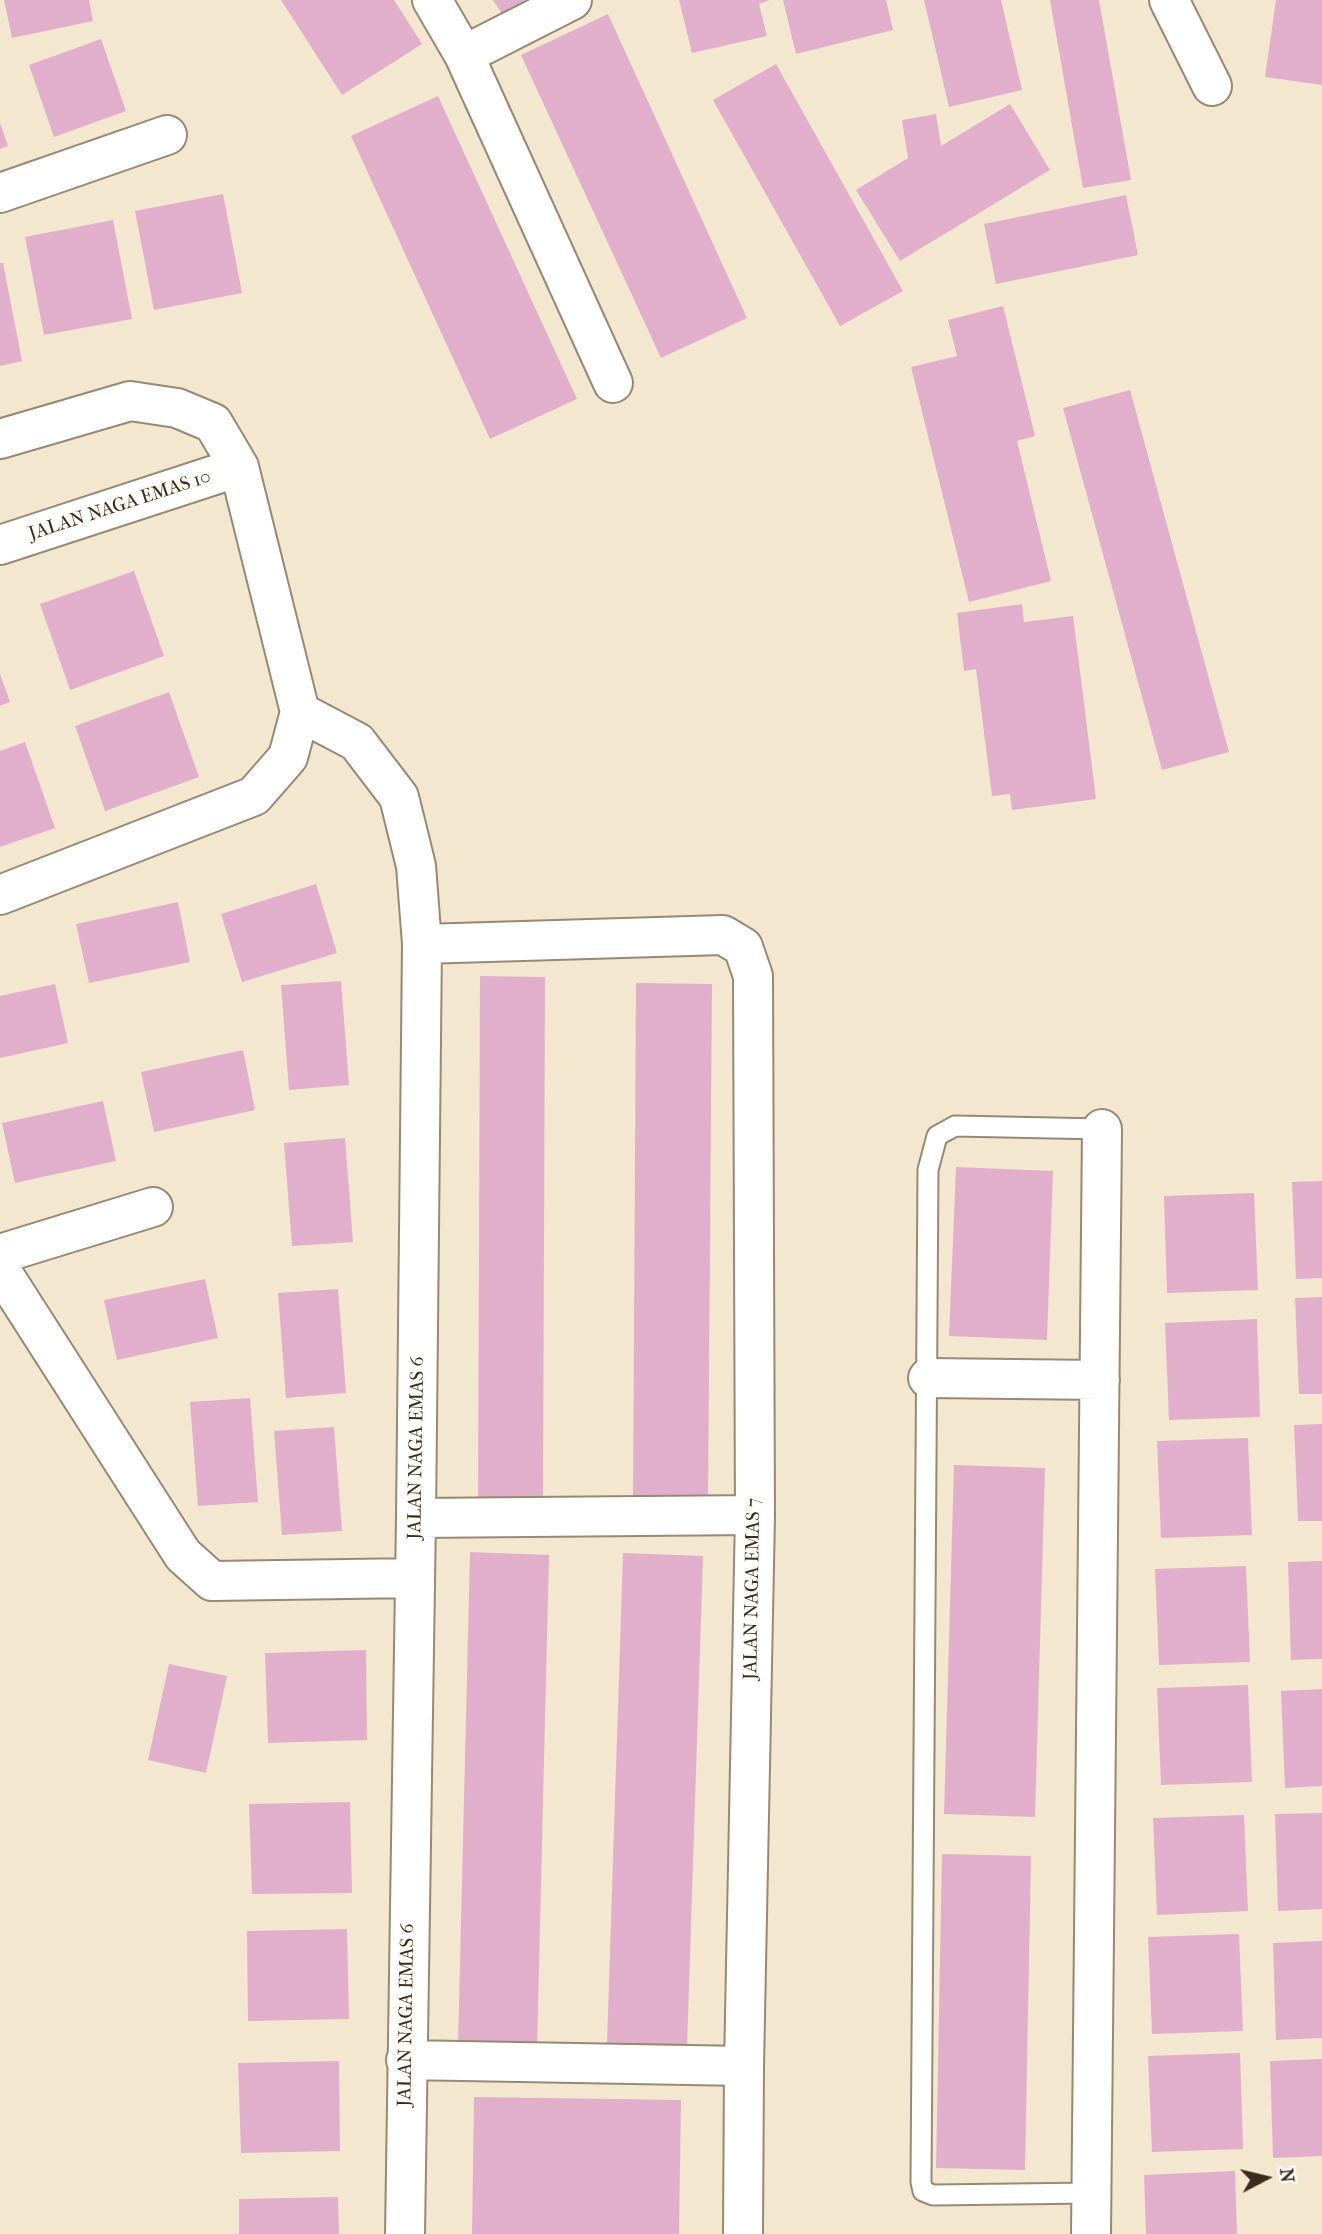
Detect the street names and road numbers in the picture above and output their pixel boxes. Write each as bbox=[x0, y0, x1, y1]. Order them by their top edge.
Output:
street label: JALAN NAGA EMAS 10 bbox=[26, 466, 214, 546]
street label: JALAN NAGA EMAS 6 bbox=[404, 1356, 430, 1540]
street label: JALAN NAGA EMAS 7 bbox=[740, 1498, 766, 1680]
street label: JALAN NAGA EMAS 6 bbox=[394, 1923, 420, 2107]

